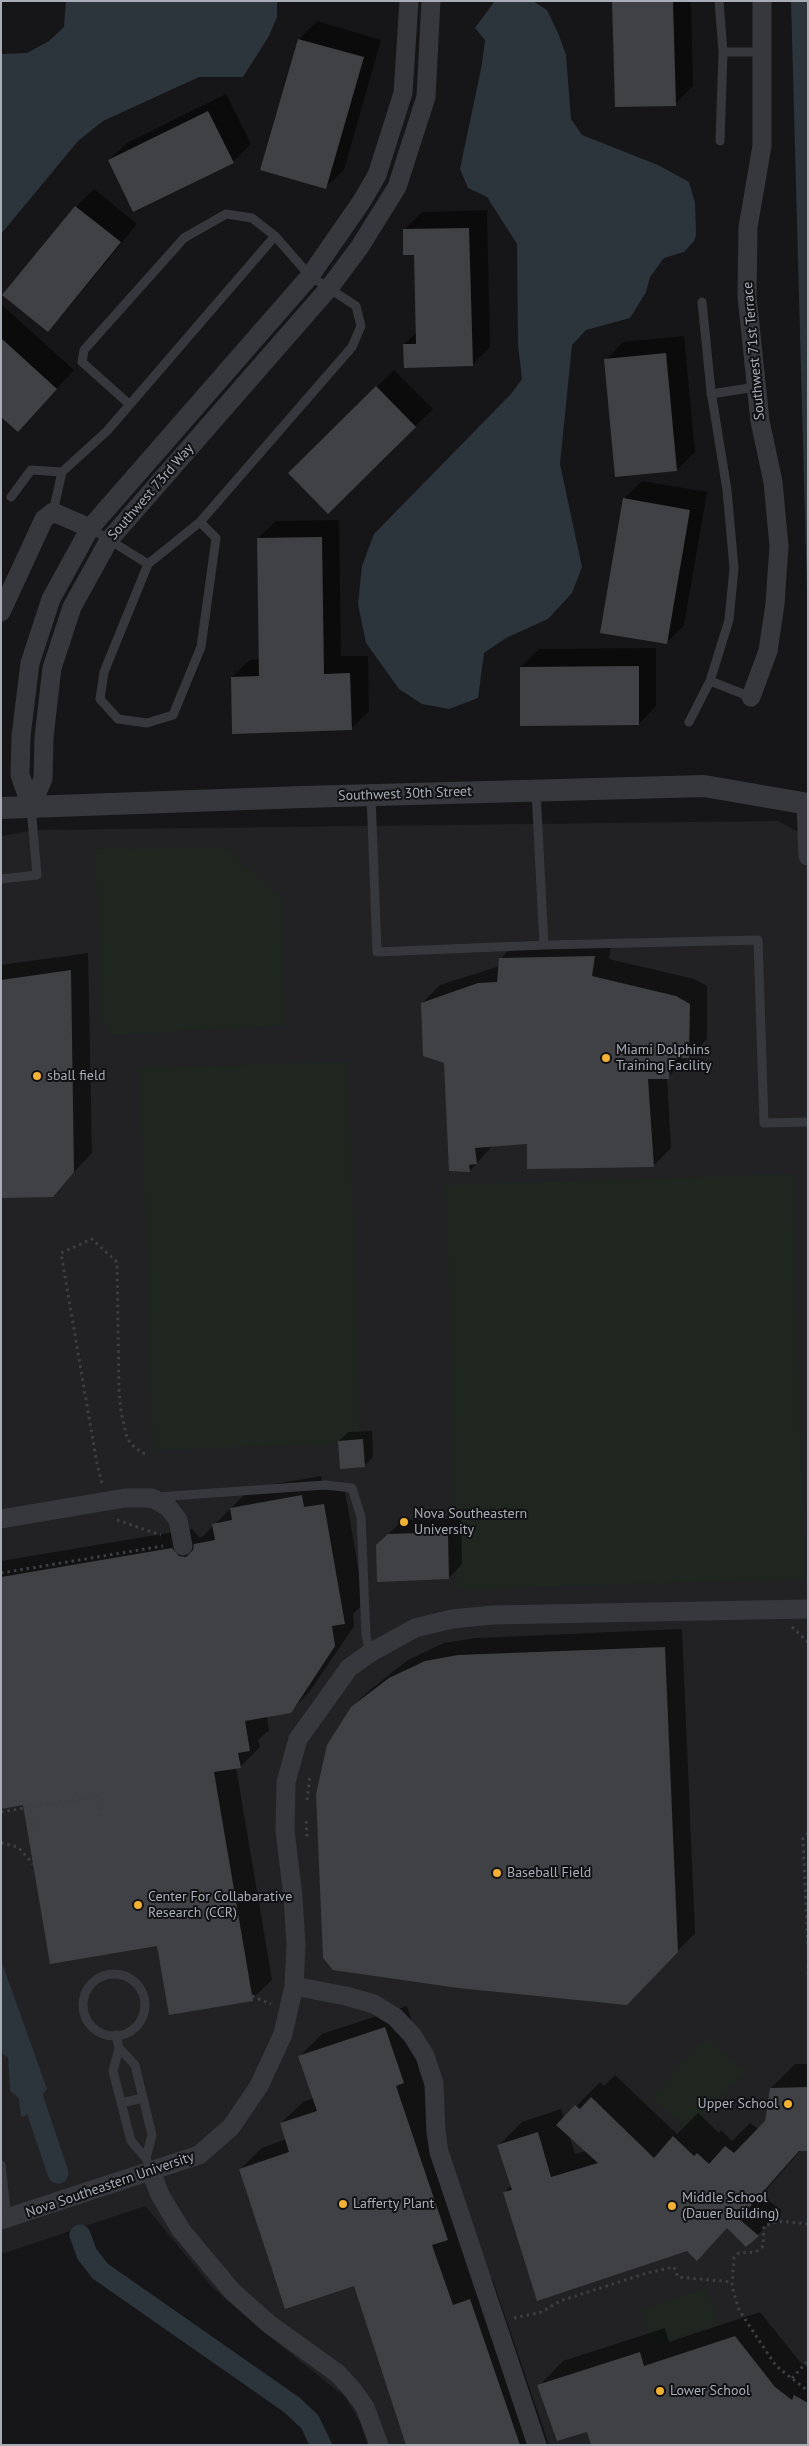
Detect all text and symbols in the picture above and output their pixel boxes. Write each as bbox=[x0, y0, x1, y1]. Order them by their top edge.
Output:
street label: Southwest 71st Terrace bbox=[740, 281, 768, 421]
street label: Southwest 73rd Way bbox=[105, 440, 197, 544]
street label: Southwest 30th Street bbox=[338, 783, 472, 805]
place label: Miami Dolphins Training Facility bbox=[616, 1042, 711, 1074]
marker: Miami Dolphins Training Facility bbox=[600, 1052, 612, 1064]
place label: sball field bbox=[47, 1068, 106, 1084]
marker: sball field bbox=[31, 1070, 43, 1082]
place label: Nova Southeastern University bbox=[414, 1506, 527, 1538]
marker: Nova Southeastern University bbox=[398, 1516, 410, 1528]
place label: Baseball Field bbox=[507, 1865, 591, 1881]
marker: Baseball Field bbox=[491, 1867, 503, 1879]
place label: Center For Collabarative Research (CCR) bbox=[148, 1889, 292, 1921]
marker: Center For Collabarative Research (CCR) bbox=[132, 1899, 144, 1911]
place label: Upper School bbox=[698, 2096, 778, 2112]
marker: Upper School bbox=[782, 2098, 794, 2110]
street label: Nova Southeastern University bbox=[24, 2148, 196, 2222]
place label: Middle School (Dauer Building) bbox=[682, 2190, 779, 2222]
place label: Lafferty Plant bbox=[353, 2196, 434, 2212]
marker: Lafferty Plant bbox=[337, 2198, 349, 2210]
marker: Middle School (Dauer Building) bbox=[666, 2200, 678, 2212]
place label: Lower School bbox=[670, 2383, 750, 2399]
marker: Lower School bbox=[654, 2385, 666, 2397]

